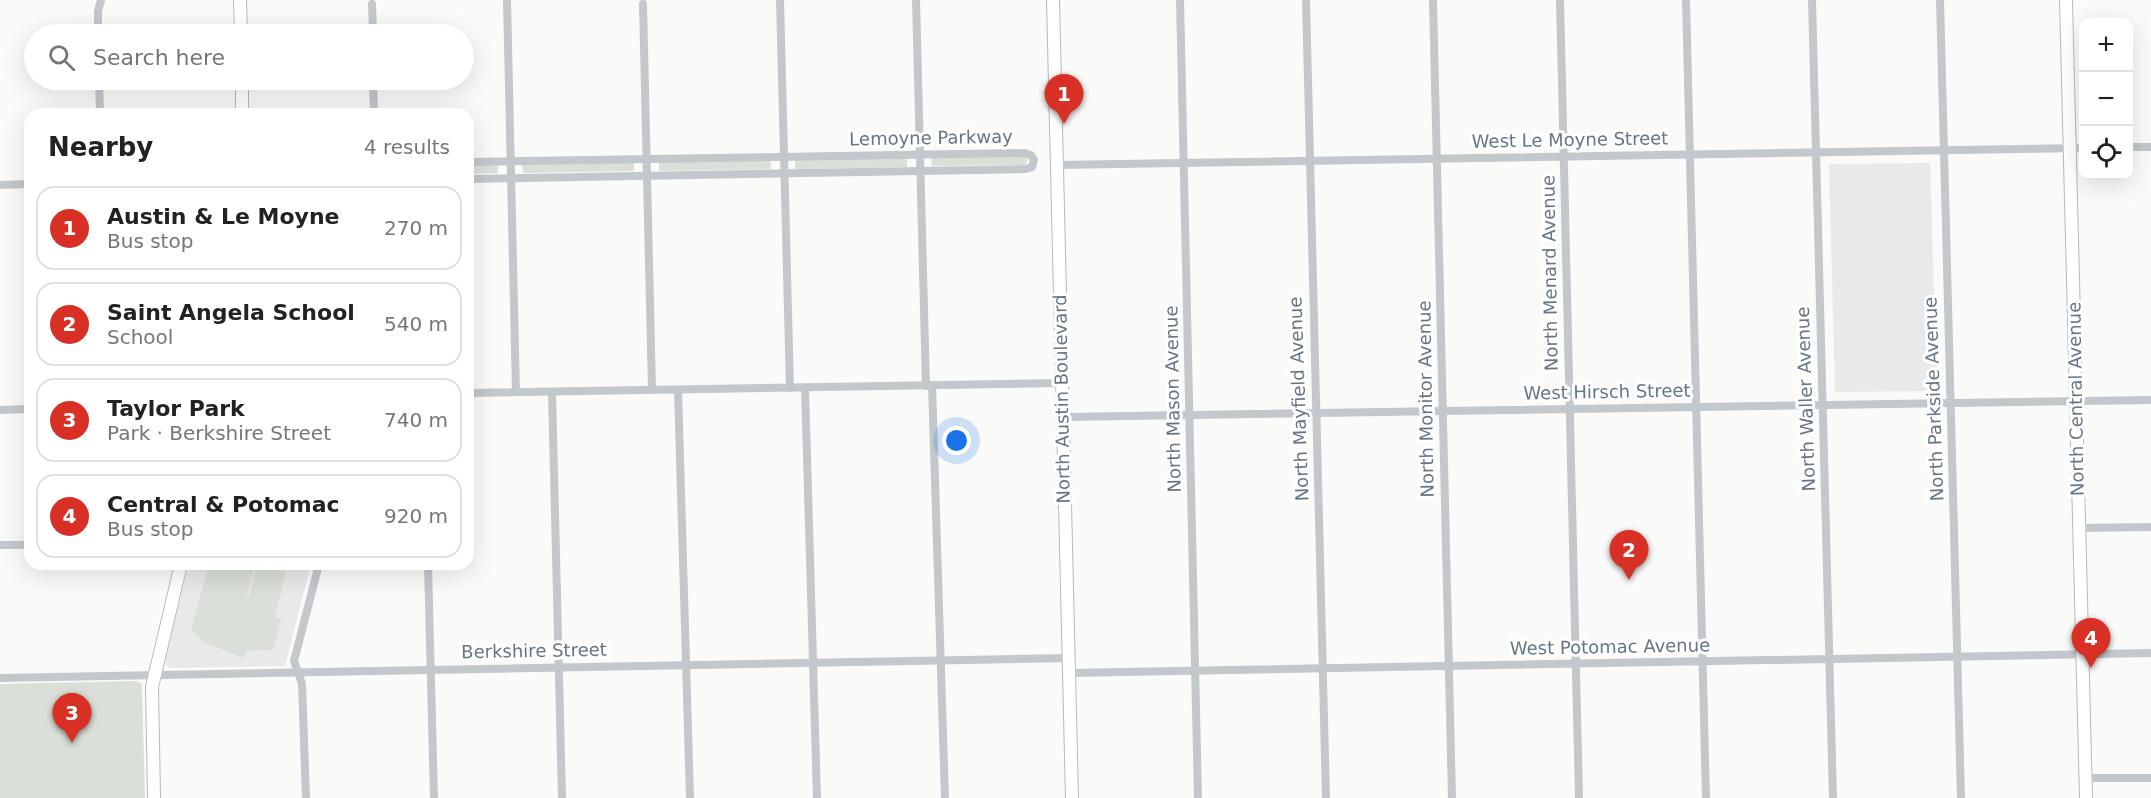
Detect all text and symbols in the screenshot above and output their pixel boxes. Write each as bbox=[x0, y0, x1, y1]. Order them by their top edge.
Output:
map controls bbox=[2079, 18, 2133, 180]
button: + bbox=[2079, 18, 2133, 72]
search box bbox=[24, 24, 474, 90]
icon: search bbox=[45, 41, 78, 74]
text: Search here bbox=[93, 45, 225, 70]
button: − bbox=[2079, 72, 2133, 126]
pin: 1 bbox=[1044, 74, 1084, 124]
street label: Lemoyne Parkway bbox=[849, 126, 1013, 149]
button: locate bbox=[2079, 126, 2133, 180]
street label: West Le Moyne Street bbox=[1472, 127, 1668, 152]
text: Nearby bbox=[48, 132, 153, 162]
text: 4 results bbox=[364, 135, 450, 159]
street label: North Menard Avenue bbox=[1537, 175, 1562, 371]
text: Austin & Le Moyne bbox=[107, 204, 340, 229]
text: 1 bbox=[63, 216, 76, 240]
text: 270 m bbox=[384, 216, 448, 240]
text: Bus stop bbox=[107, 229, 193, 253]
street label: North Austin Boulevard bbox=[1049, 294, 1074, 504]
street label: North Mayfield Avenue bbox=[1284, 296, 1313, 502]
street label: North Parkside Avenue bbox=[1919, 296, 1948, 502]
text: Saint Angela School bbox=[107, 300, 355, 325]
street label: North Monitor Avenue bbox=[1413, 300, 1438, 498]
street label: North Central Avenue bbox=[2063, 302, 2088, 496]
street label: North Mason Avenue bbox=[1160, 305, 1185, 493]
street label: North Waller Avenue bbox=[1792, 306, 1819, 492]
text: 2 bbox=[63, 312, 76, 336]
text: 540 m bbox=[384, 312, 448, 336]
text: School bbox=[107, 325, 173, 349]
street label: West Hirsch Street bbox=[1523, 380, 1691, 403]
text: Taylor Park bbox=[107, 396, 245, 421]
text: 3 bbox=[63, 408, 76, 432]
text: 740 m bbox=[384, 408, 448, 432]
text: Park · Berkshire Street bbox=[107, 421, 331, 445]
your location bbox=[942, 426, 971, 455]
text: Central & Potomac bbox=[107, 492, 340, 517]
text: 4 bbox=[63, 504, 76, 528]
text: 920 m bbox=[384, 504, 448, 528]
text: Bus stop bbox=[107, 517, 193, 541]
pin: 2 bbox=[1610, 530, 1648, 580]
pin: 4 bbox=[2072, 618, 2110, 668]
street label: West Potomac Avenue bbox=[1510, 634, 1710, 659]
street label: Berkshire Street bbox=[461, 639, 607, 662]
pin: 3 bbox=[52, 694, 92, 743]

